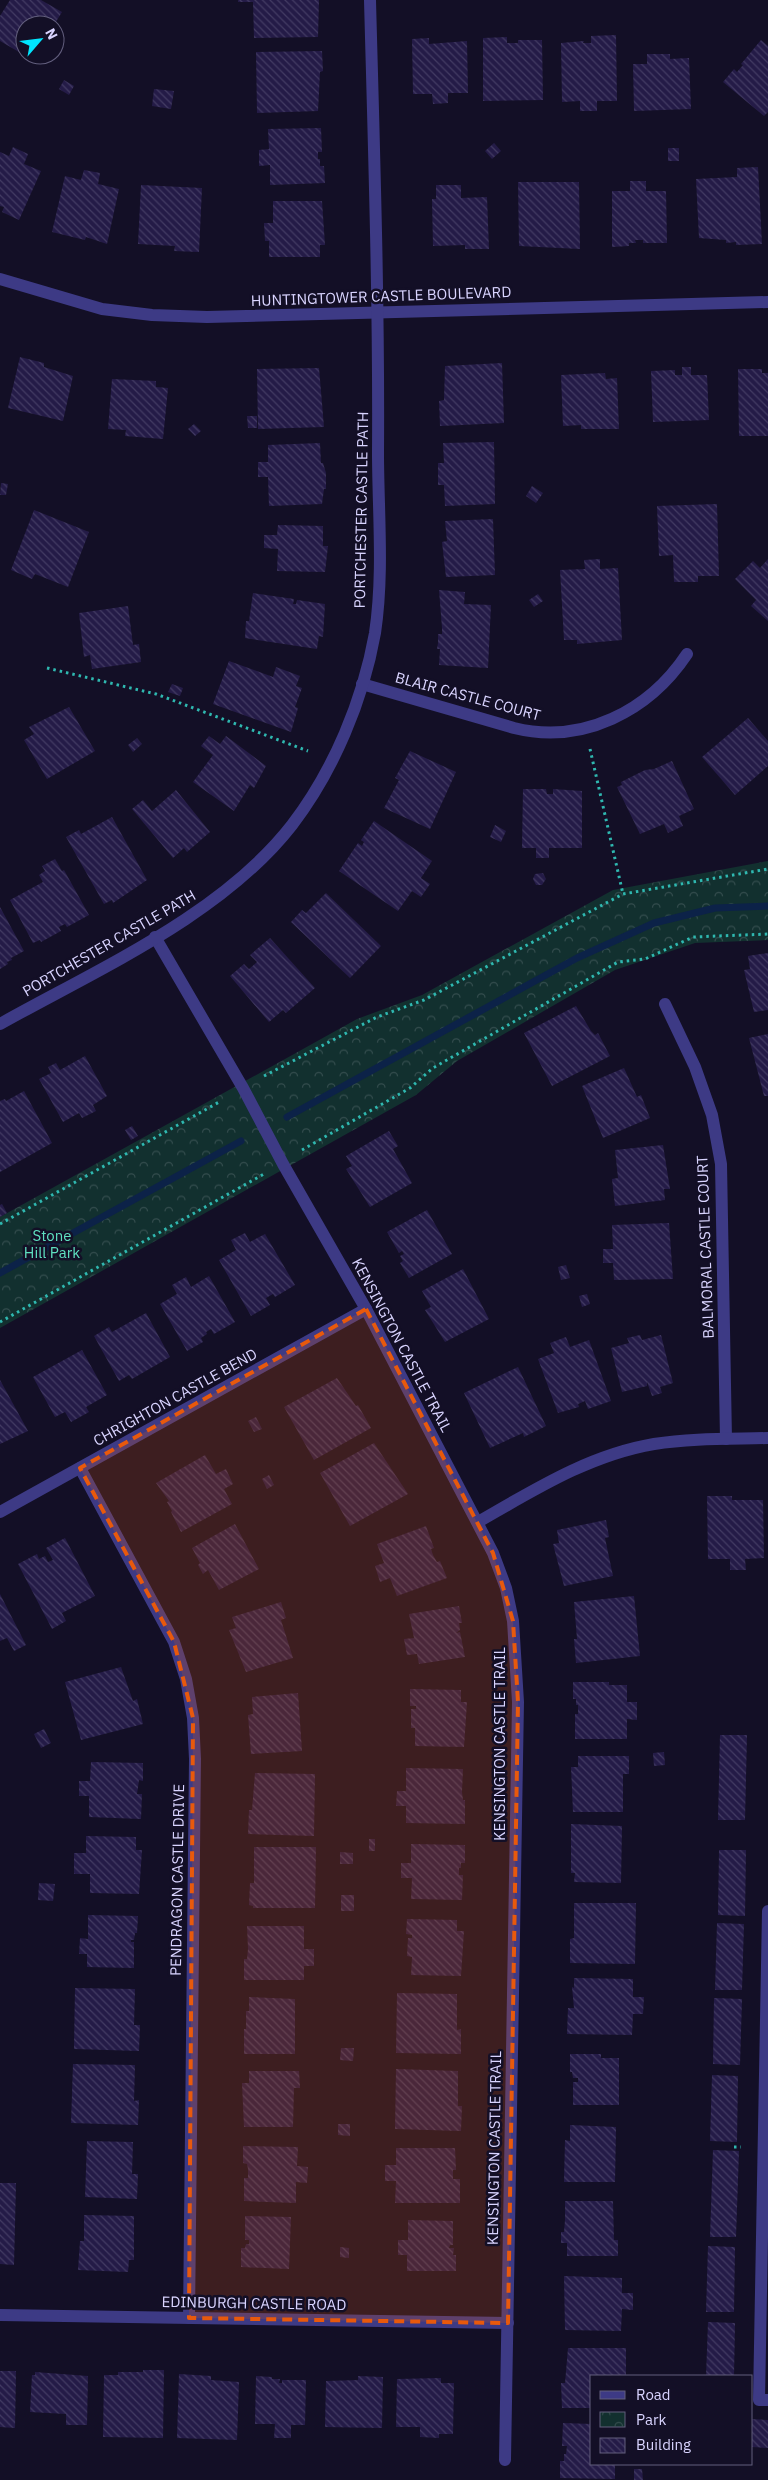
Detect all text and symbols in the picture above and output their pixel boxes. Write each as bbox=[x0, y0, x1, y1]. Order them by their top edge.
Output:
north arrow bbox=[15, 15, 65, 65]
text: N bbox=[41, 25, 62, 43]
street label: HUNTINGTOWER CASTLE BOULEVARD bbox=[250, 282, 512, 310]
street label: PORTCHESTER CASTLE PATH bbox=[350, 411, 372, 609]
street label: BLAIR CASTLE COURT bbox=[393, 667, 543, 725]
street label: PORTCHESTER CASTLE PATH bbox=[19, 886, 199, 1000]
street label: BALMORAL CASTLE COURT bbox=[692, 1155, 718, 1339]
park label: Stone Hill Park bbox=[24, 1226, 80, 1262]
street label: KENSINGTON CASTLE TRAIL bbox=[348, 1255, 456, 1436]
street label: CHRIGHTON CASTLE BEND bbox=[90, 1344, 260, 1450]
street label: KENSINGTON CASTLE TRAIL bbox=[490, 1646, 509, 1841]
street label: PENDRAGON CASTLE DRIVE bbox=[166, 1784, 188, 1976]
street label: KENSINGTON CASTLE TRAIL bbox=[483, 2050, 505, 2245]
street label: EDINBURGH CASTLE ROAD bbox=[161, 2292, 347, 2314]
legend bbox=[590, 2375, 753, 2465]
text: Road bbox=[636, 2385, 671, 2404]
text: Park bbox=[636, 2410, 666, 2429]
text: Building bbox=[636, 2435, 691, 2454]

